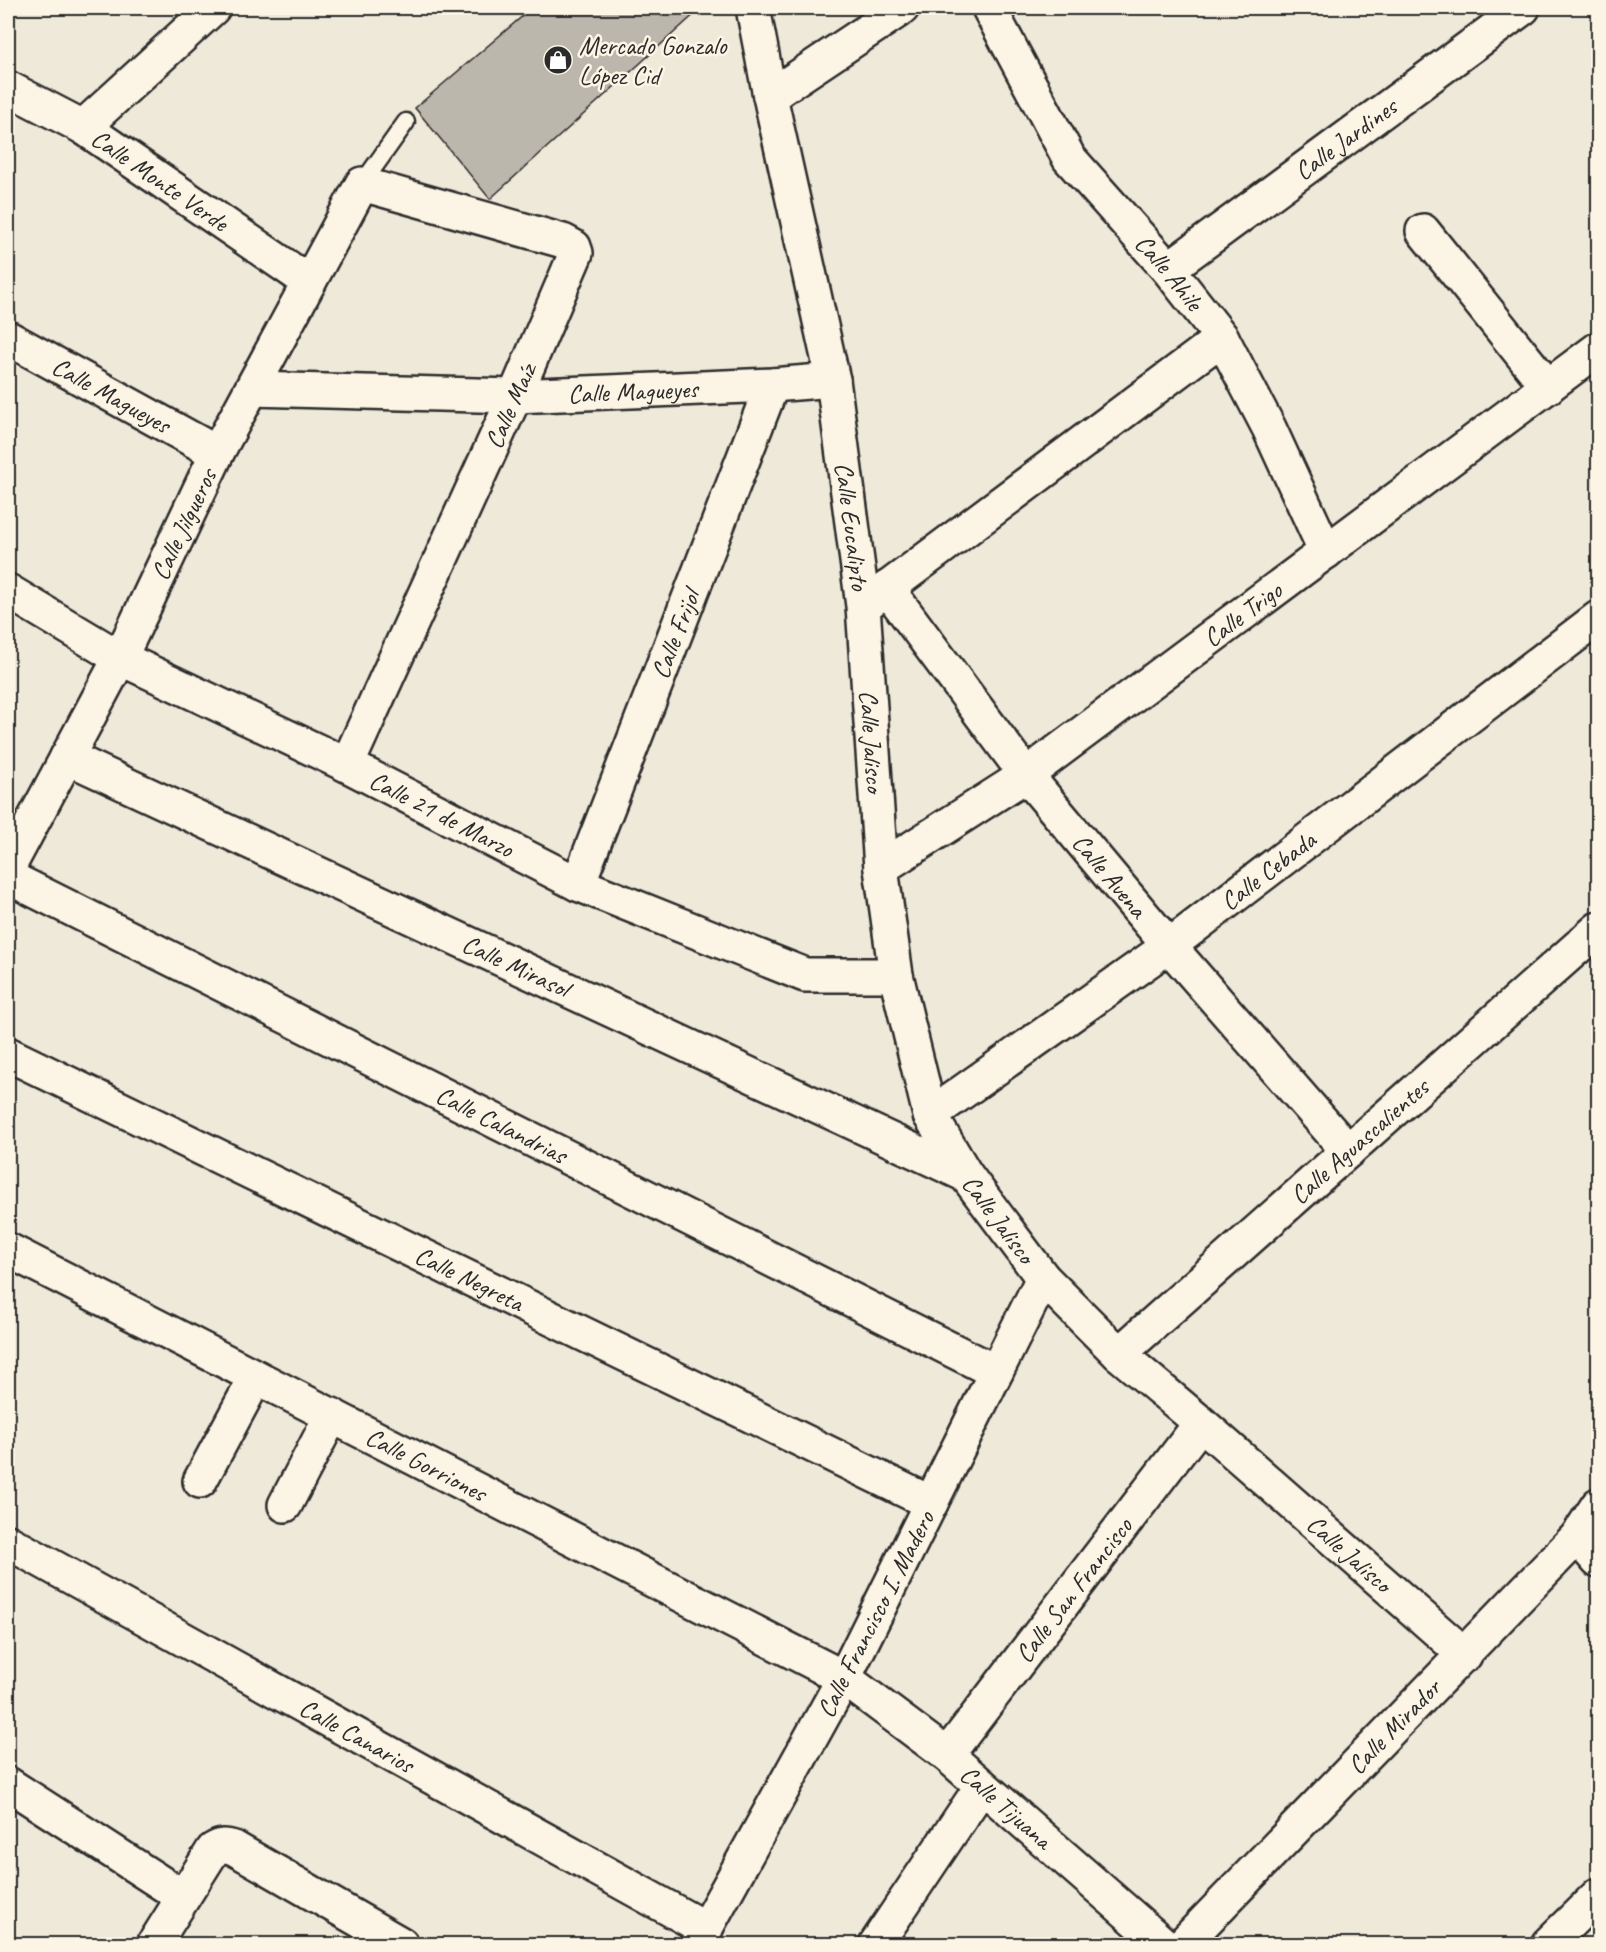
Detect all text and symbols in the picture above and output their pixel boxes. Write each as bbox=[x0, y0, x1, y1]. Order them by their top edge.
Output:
place label: Mercado Gonzalo López Cid bbox=[579, 29, 728, 92]
shop icon: Mercado Gonzalo López Cid bbox=[542, 44, 574, 76]
street label: Calle Jardines bbox=[1288, 89, 1405, 188]
street label: Calle Monte Verde bbox=[85, 122, 236, 240]
street label: Calle Ahile bbox=[1128, 227, 1212, 319]
street label: Calle Magueyes bbox=[46, 349, 178, 442]
street label: Calle Maíz bbox=[477, 356, 545, 454]
street label: Calle Magueyes bbox=[567, 372, 701, 411]
street label: Calle Eucalipto bbox=[827, 460, 877, 594]
street label: Calle Jilgueros bbox=[143, 462, 225, 585]
street label: Calle Trigo bbox=[1197, 573, 1290, 654]
street label: Calle Frijol bbox=[643, 581, 709, 683]
street label: Calle Jalisco bbox=[852, 689, 892, 796]
street label: Calle 21 de Marzo bbox=[364, 763, 521, 866]
street label: Calle Cebada bbox=[1214, 823, 1324, 918]
street label: Calle Avena bbox=[1065, 827, 1156, 926]
street label: Calle Mirasol bbox=[457, 927, 578, 1007]
street label: Calle Aguascalientes bbox=[1283, 1070, 1437, 1212]
street label: Calle Calandrias bbox=[430, 1078, 574, 1172]
street label: Calle Jalisco bbox=[955, 1168, 1044, 1272]
street label: Calle Negreta bbox=[409, 1239, 530, 1320]
street label: Calle Gorriones bbox=[360, 1420, 494, 1510]
street label: Calle Francisco I. Madero bbox=[809, 1504, 943, 1723]
street label: Calle Jalisco bbox=[1300, 1508, 1400, 1602]
street label: Calle San Francisco bbox=[1008, 1509, 1141, 1669]
street label: Calle Mirador bbox=[1340, 1671, 1449, 1781]
street label: Calle Canarios bbox=[294, 1691, 422, 1782]
street label: Calle Tijuana bbox=[953, 1758, 1061, 1858]

